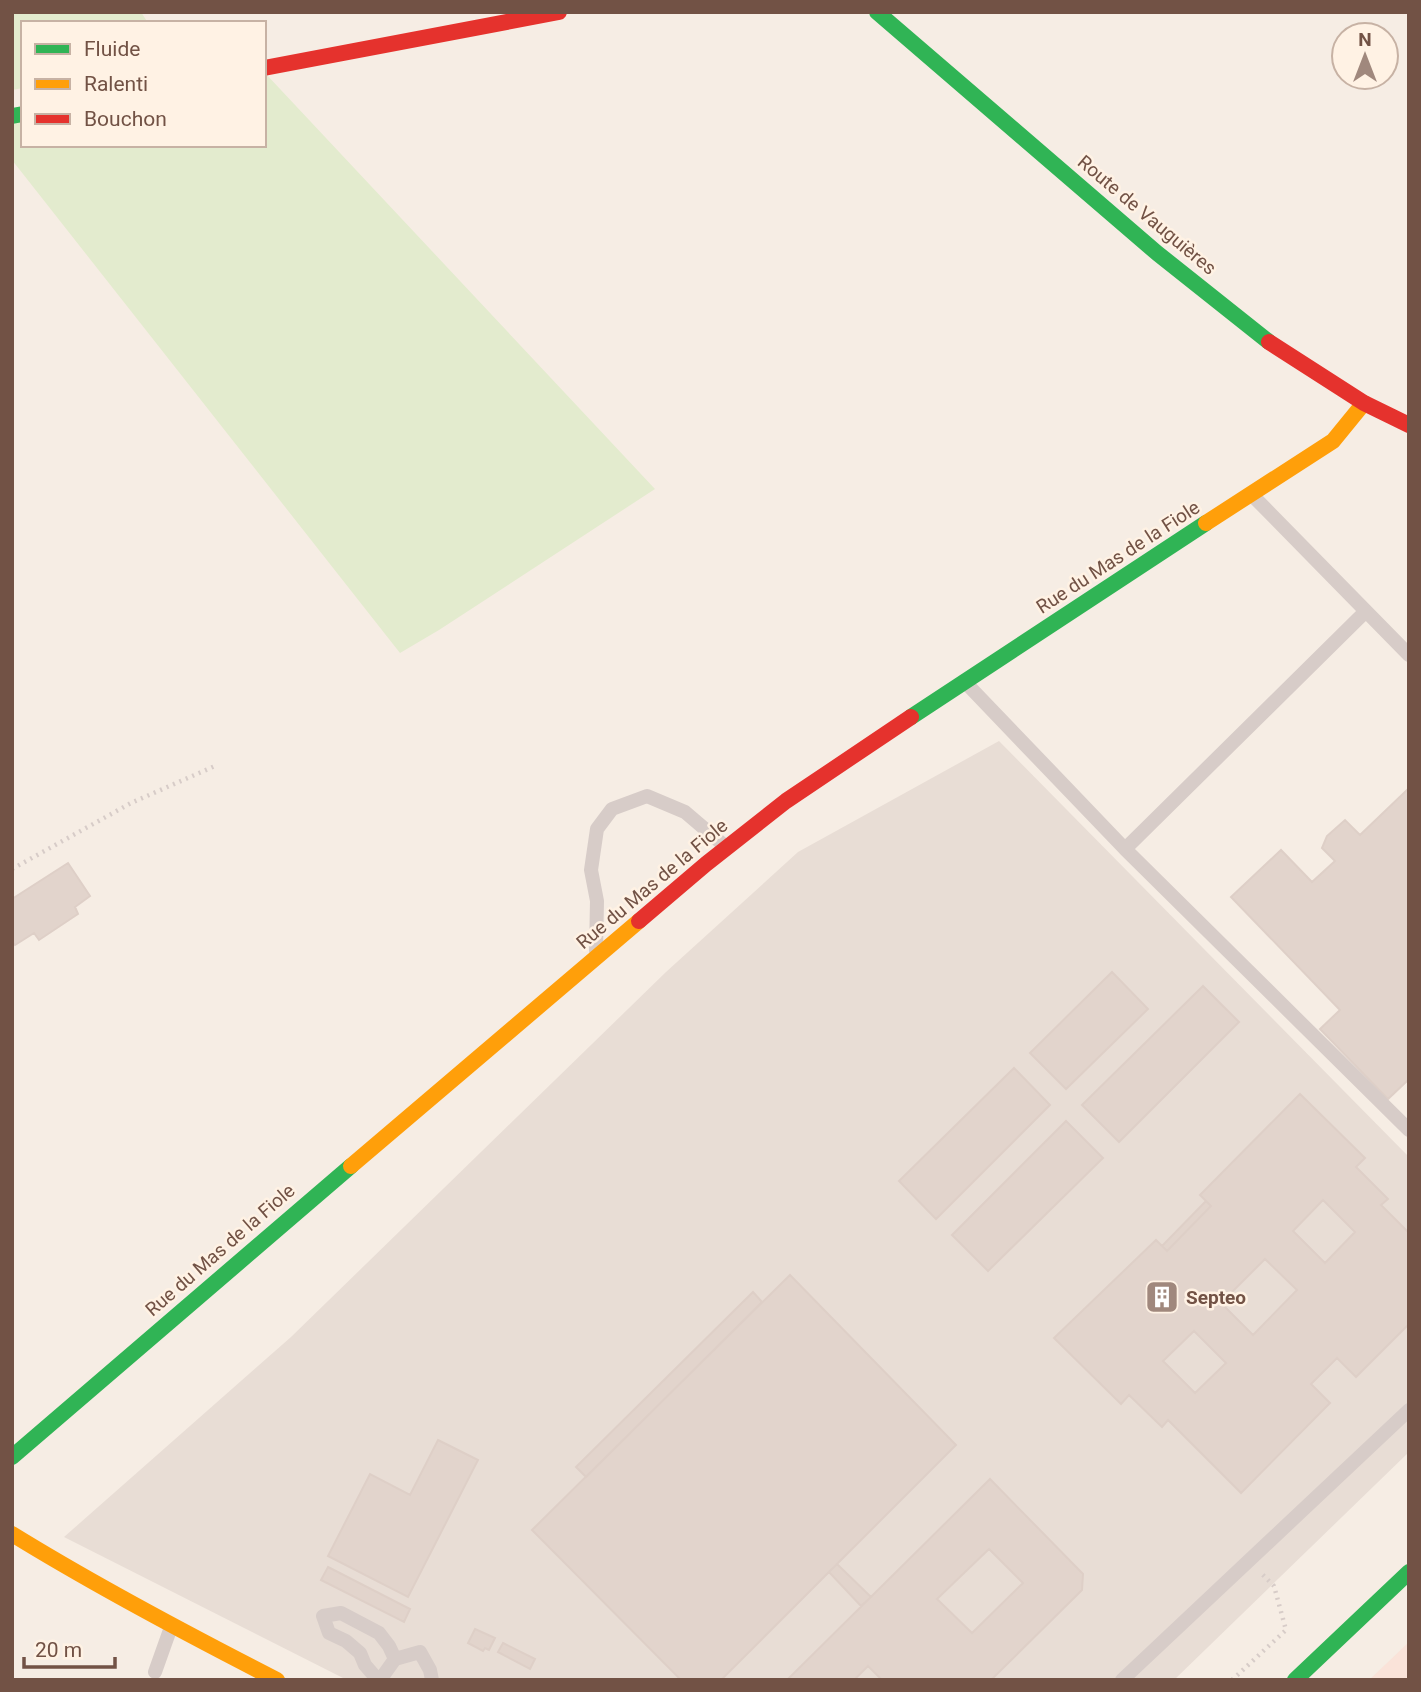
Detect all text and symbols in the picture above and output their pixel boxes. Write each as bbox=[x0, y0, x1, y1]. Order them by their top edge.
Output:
legend bbox=[21, 21, 266, 147]
north arrow bbox=[1330, 21, 1400, 91]
text: N bbox=[1358, 28, 1372, 51]
text: Fluide bbox=[84, 37, 140, 61]
text: Ralenti bbox=[84, 72, 148, 96]
text: Bouchon bbox=[84, 107, 167, 131]
street label: Route de Vauguières bbox=[1073, 150, 1221, 280]
street label: Rue du Mas de la Fiole bbox=[1032, 496, 1204, 618]
street label: Rue du Mas de la Fiole bbox=[572, 814, 732, 954]
street label: Rue du Mas de la Fiole bbox=[141, 1179, 299, 1321]
building icon: Septeo bbox=[1143, 1278, 1181, 1316]
place label: Septeo bbox=[1186, 1286, 1246, 1309]
scale bar bbox=[24, 1626, 116, 1670]
text: 20 m bbox=[35, 1638, 82, 1662]

